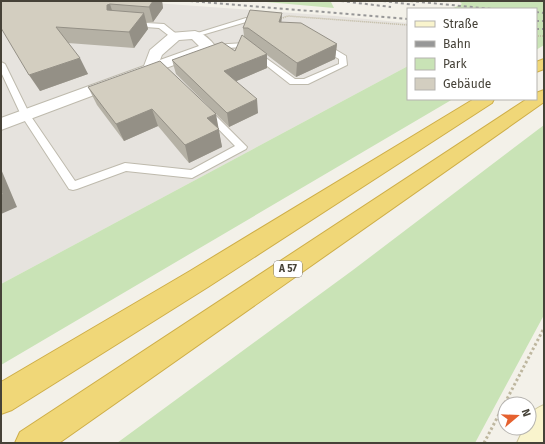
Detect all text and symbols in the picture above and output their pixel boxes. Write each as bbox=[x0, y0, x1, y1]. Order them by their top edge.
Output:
legend bbox=[407, 8, 537, 100]
text: Straße bbox=[443, 17, 478, 31]
text: Bahn bbox=[443, 37, 471, 51]
text: Park bbox=[443, 57, 467, 71]
text: Gebäude bbox=[443, 77, 491, 91]
road number: A 57 bbox=[274, 261, 302, 277]
north arrow bbox=[497, 396, 537, 436]
text: N bbox=[519, 407, 533, 418]

